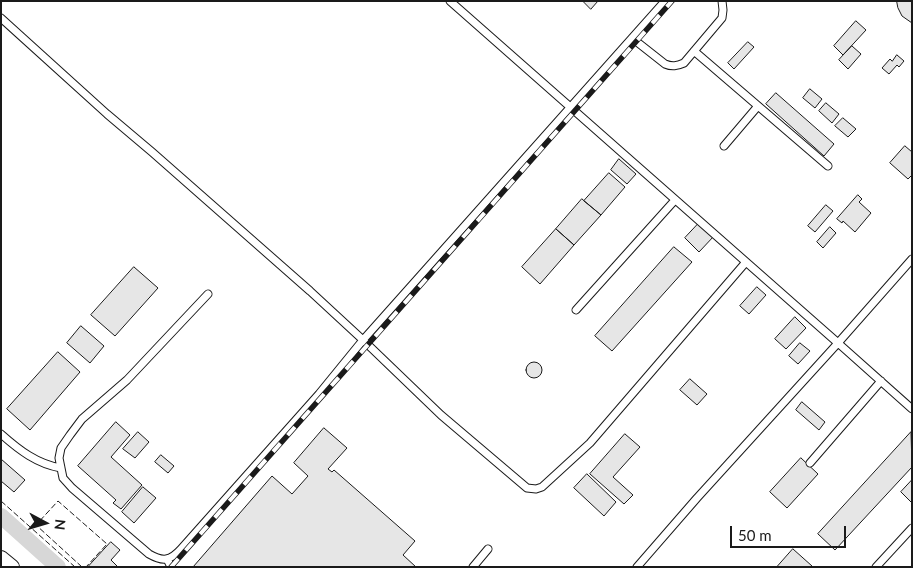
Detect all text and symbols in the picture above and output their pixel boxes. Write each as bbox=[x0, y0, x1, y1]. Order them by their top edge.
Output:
north arrow bbox=[20, 498, 70, 548]
scale bar bbox=[733, 516, 849, 548]
text: N bbox=[51, 518, 69, 531]
text: 50 m bbox=[738, 526, 772, 544]

